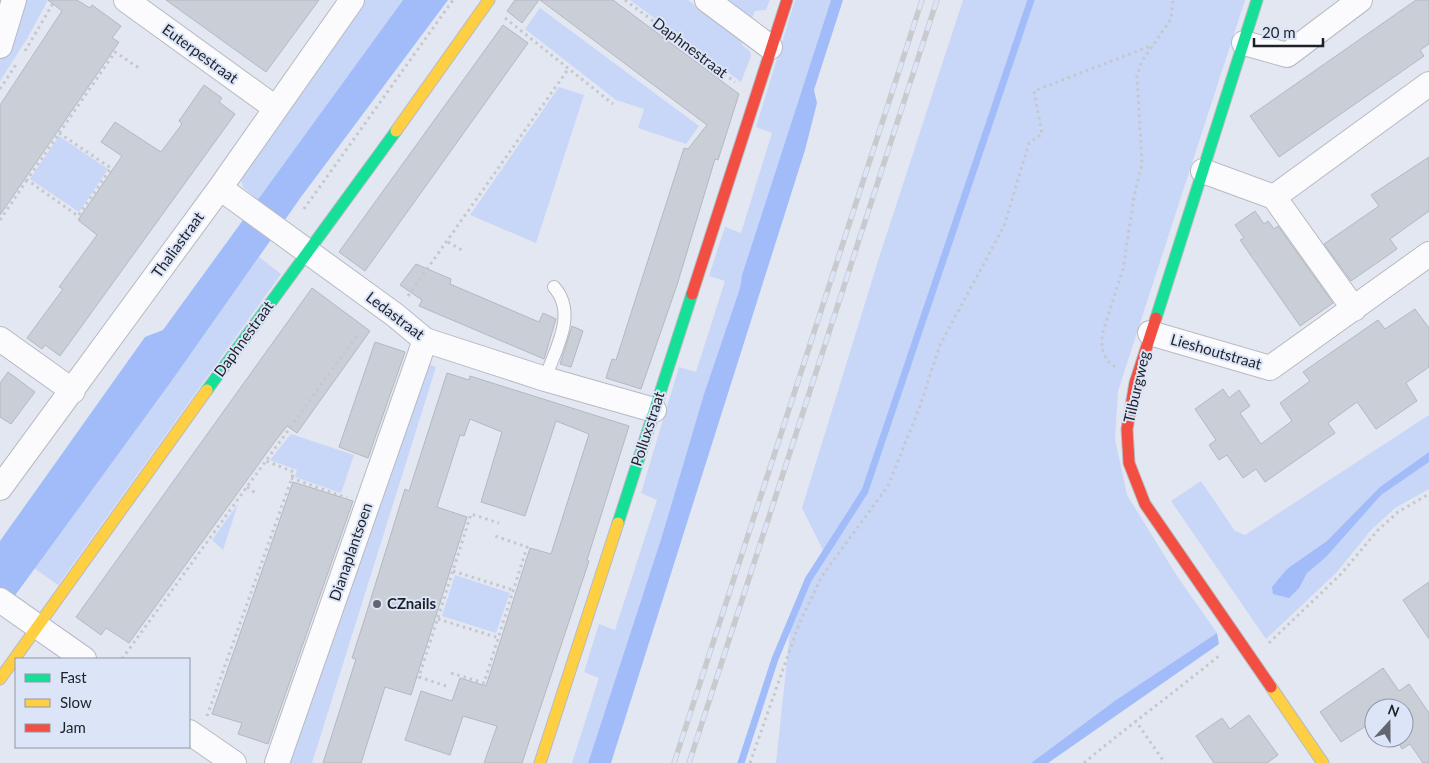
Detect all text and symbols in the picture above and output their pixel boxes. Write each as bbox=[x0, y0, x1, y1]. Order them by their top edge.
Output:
street label: Daphnestraat bbox=[650, 13, 732, 82]
scale bar bbox=[1254, 15, 1323, 47]
street label: Euterpestraat bbox=[159, 20, 242, 87]
text: 20 m bbox=[1262, 23, 1296, 41]
street label: Thaliastraat bbox=[147, 208, 207, 281]
street label: Ledastraat bbox=[363, 287, 429, 343]
street label: Daphnestraat bbox=[210, 297, 277, 380]
street label: Lieshoutstraat bbox=[1169, 329, 1264, 373]
street label: Tilburgweg bbox=[1119, 349, 1153, 424]
street label: Polluxstraat bbox=[627, 389, 668, 468]
street label: Dianaplantsoen bbox=[325, 500, 375, 603]
place label: CZnails bbox=[387, 594, 436, 612]
marker: CZnails bbox=[371, 598, 383, 610]
legend bbox=[15, 658, 190, 748]
text: Fast bbox=[60, 668, 87, 686]
text: Slow bbox=[60, 693, 92, 711]
north arrow bbox=[1364, 698, 1414, 748]
text: N bbox=[1386, 701, 1402, 720]
text: Jam bbox=[60, 718, 86, 736]

